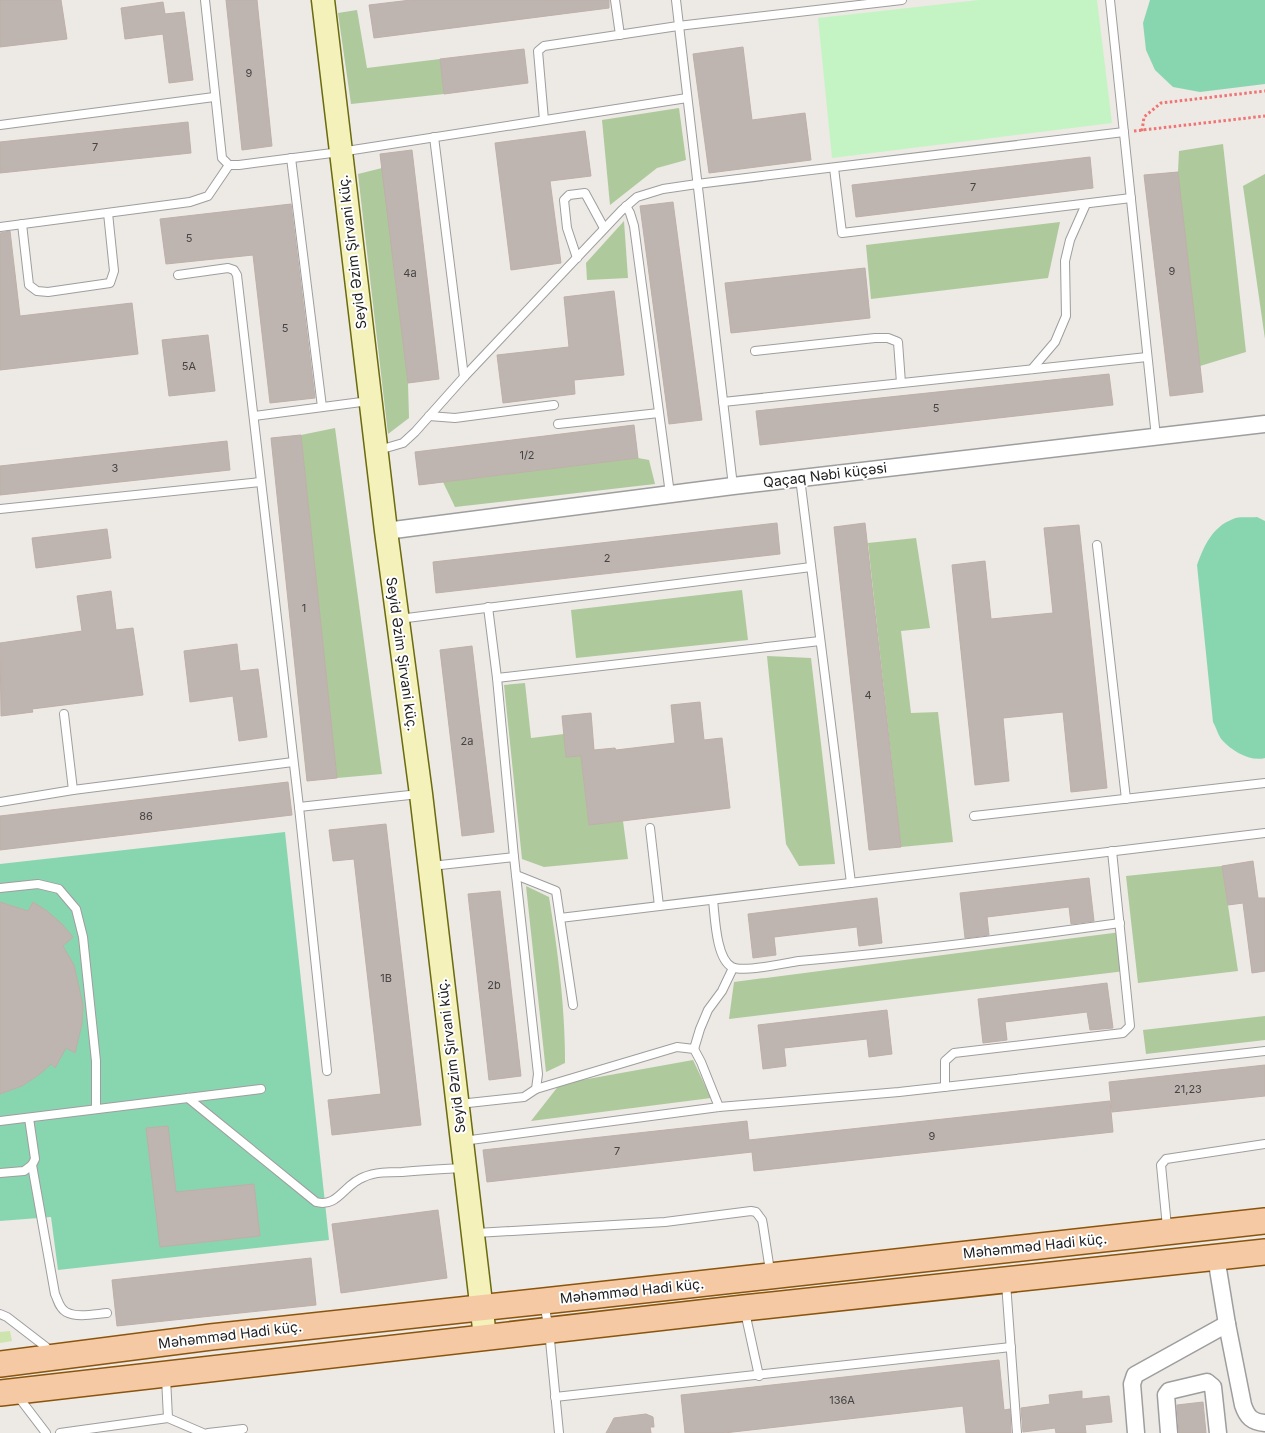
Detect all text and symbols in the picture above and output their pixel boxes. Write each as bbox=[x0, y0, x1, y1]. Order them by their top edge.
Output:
house number: 9 bbox=[246, 66, 253, 80]
house number: 7 bbox=[92, 140, 98, 154]
street label: Seyid Əzim Şirvani küç. bbox=[334, 174, 369, 330]
house number: 7 bbox=[970, 180, 976, 194]
house number: 5 bbox=[186, 231, 193, 245]
house number: 9 bbox=[1169, 264, 1176, 278]
house number: 4a bbox=[403, 266, 417, 280]
house number: 5 bbox=[282, 321, 289, 335]
house number: 5A bbox=[182, 359, 197, 373]
house number: 5 bbox=[933, 401, 940, 415]
house number: 1/2 bbox=[519, 448, 535, 462]
street label: Qaçaq Nəbi küçəsi bbox=[762, 458, 888, 491]
house number: 3 bbox=[112, 461, 119, 475]
house number: 2 bbox=[604, 551, 610, 565]
street label: Seyid Əzim Şirvani küç. bbox=[383, 576, 422, 732]
house number: 1 bbox=[302, 601, 306, 615]
house number: 4 bbox=[864, 688, 872, 702]
house number: 2a bbox=[461, 734, 473, 748]
house number: 86 bbox=[139, 809, 153, 823]
house number: 1B bbox=[380, 971, 392, 985]
street label: Seyid Əzim Şirvani küç. bbox=[433, 978, 468, 1134]
house number: 2b bbox=[487, 978, 501, 992]
house number: 21,23 bbox=[1174, 1082, 1202, 1096]
house number: 9 bbox=[929, 1129, 936, 1143]
house number: 7 bbox=[614, 1144, 620, 1158]
street label: Məhəmməd Hadi küç. bbox=[962, 1229, 1108, 1262]
street label: Məhəmməd Hadi küç. bbox=[559, 1274, 705, 1307]
street label: Məhəmməd Hadi küç. bbox=[157, 1317, 303, 1352]
house number: 136A bbox=[829, 1393, 855, 1407]

